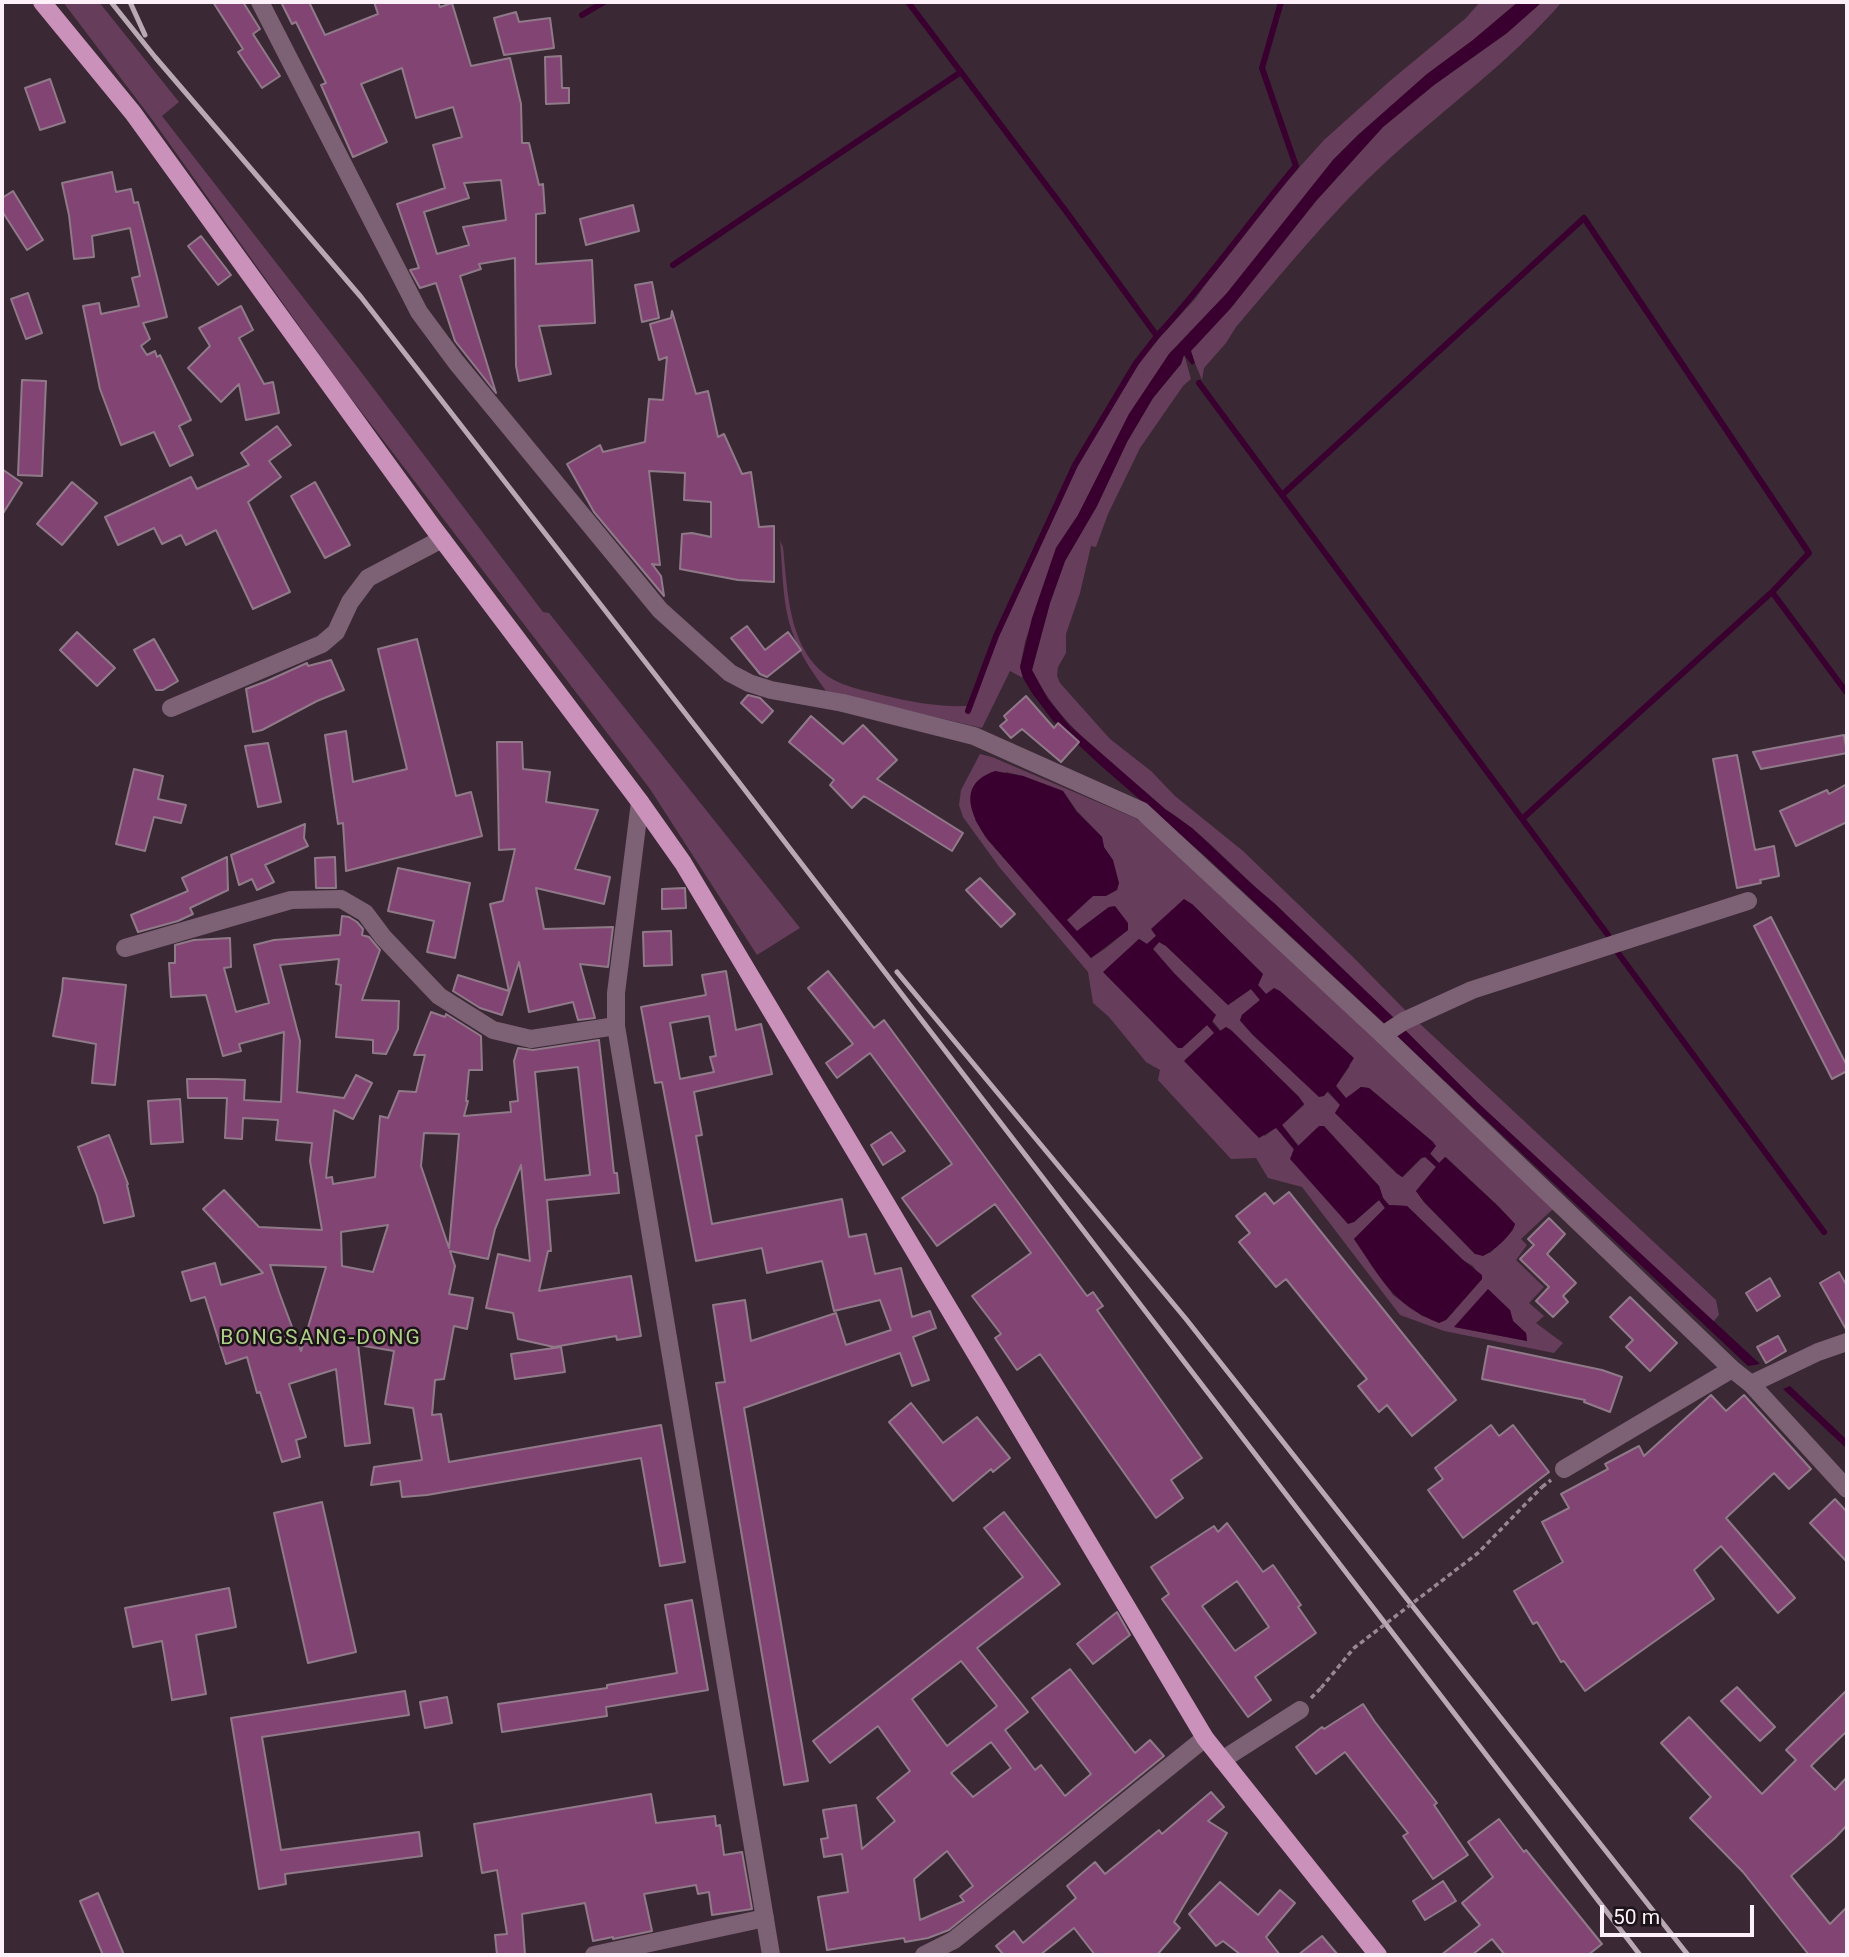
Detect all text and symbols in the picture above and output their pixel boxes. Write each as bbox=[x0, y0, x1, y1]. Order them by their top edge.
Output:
district label: BONGSANG-DONG bbox=[222, 1326, 420, 1352]
scale bar bbox=[1604, 1890, 1758, 1934]
text: 50 m bbox=[1613, 1905, 1660, 1929]

